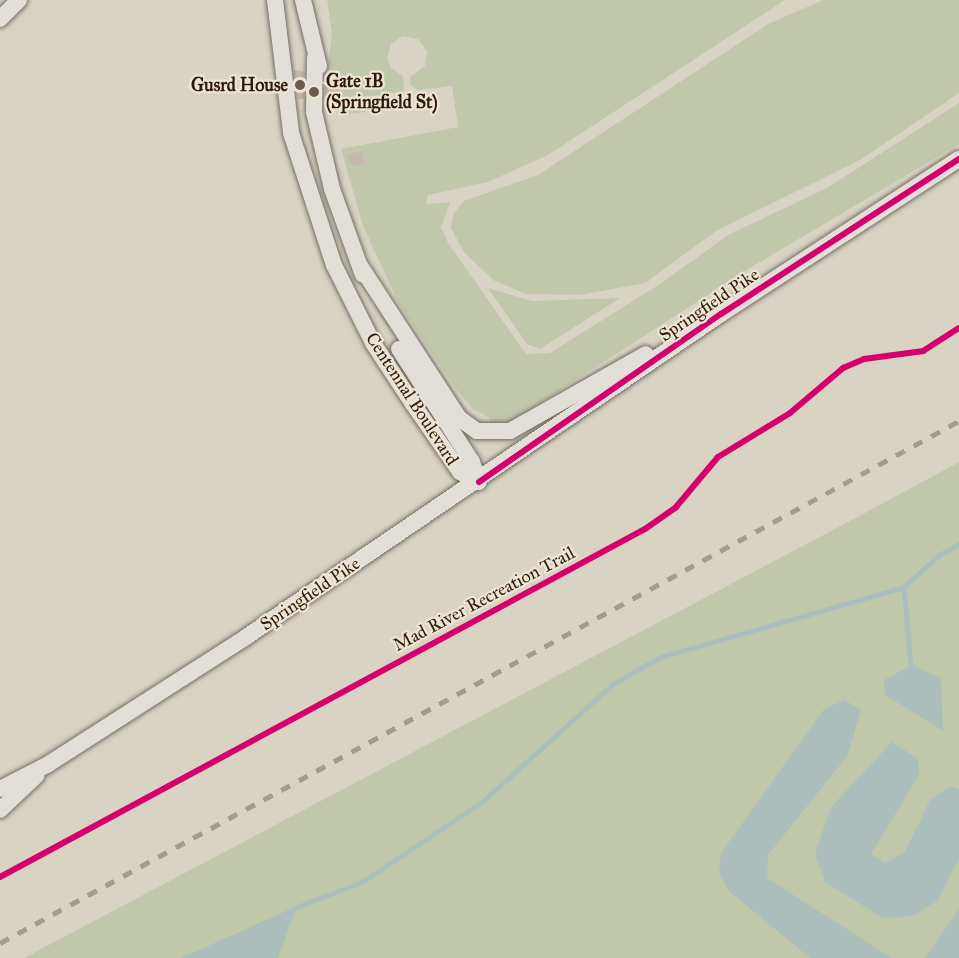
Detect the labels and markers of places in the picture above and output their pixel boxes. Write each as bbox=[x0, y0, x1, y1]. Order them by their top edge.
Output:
place label: Gate 1B (Springfield St) bbox=[326, 71, 438, 113]
place label: Gusrd House bbox=[191, 74, 288, 96]
marker: Gusrd House bbox=[293, 78, 307, 92]
marker: Gate 1B (Springfield St) bbox=[307, 85, 321, 99]

